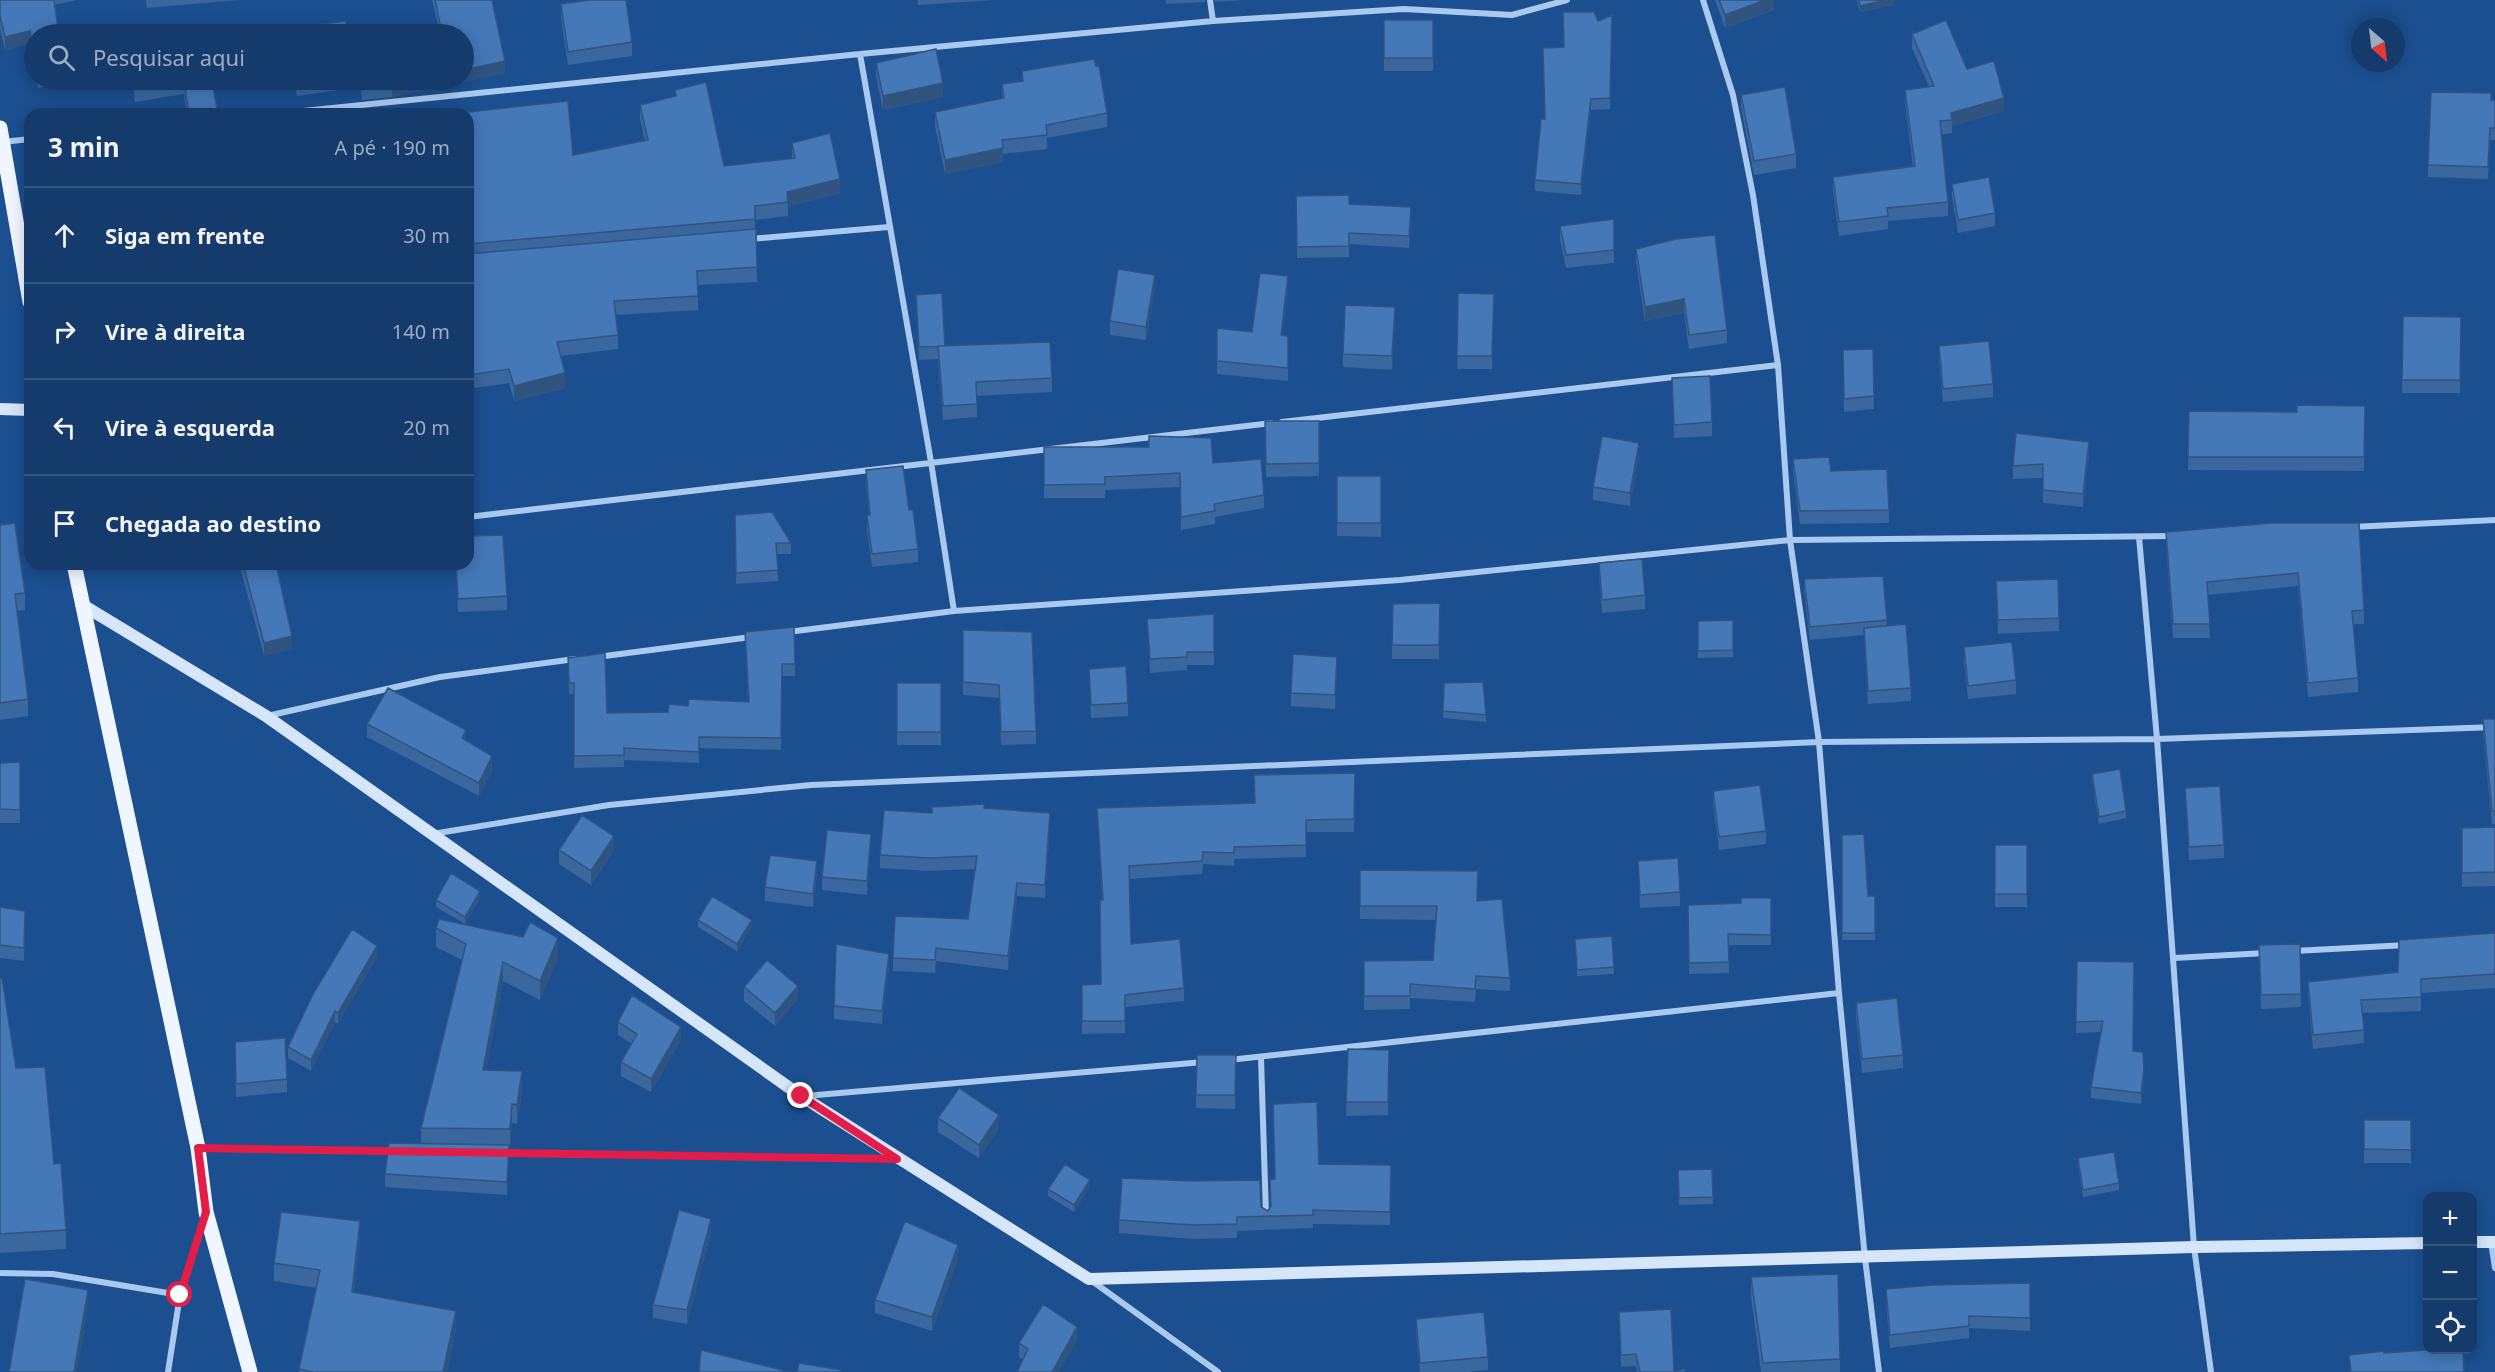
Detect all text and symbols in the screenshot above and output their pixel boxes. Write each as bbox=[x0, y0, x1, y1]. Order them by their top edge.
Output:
north arrow bbox=[2351, 18, 2405, 72]
search box bbox=[24, 24, 474, 90]
icon: search bbox=[45, 41, 78, 74]
text: Pesquisar aqui bbox=[93, 42, 245, 72]
text: 3 min bbox=[48, 129, 120, 165]
text: A pé · 190 m bbox=[334, 134, 450, 161]
icon: ahead bbox=[48, 219, 81, 252]
text: Siga em frente bbox=[105, 220, 265, 250]
text: 30 m bbox=[403, 222, 450, 249]
icon: right bbox=[48, 315, 81, 348]
text: Vire à direita bbox=[105, 316, 245, 346]
text: 140 m bbox=[392, 318, 450, 345]
icon: left bbox=[48, 411, 81, 444]
text: Vire à esquerda bbox=[105, 412, 275, 442]
text: 20 m bbox=[403, 414, 450, 441]
icon: arrive bbox=[48, 507, 81, 540]
text: Chegada ao destino bbox=[105, 508, 321, 538]
route end bbox=[787, 1082, 813, 1108]
map controls bbox=[2423, 1192, 2477, 1354]
button: + bbox=[2423, 1192, 2477, 1246]
button: − bbox=[2423, 1246, 2477, 1300]
route start bbox=[166, 1281, 192, 1307]
button: locate bbox=[2423, 1300, 2477, 1354]

